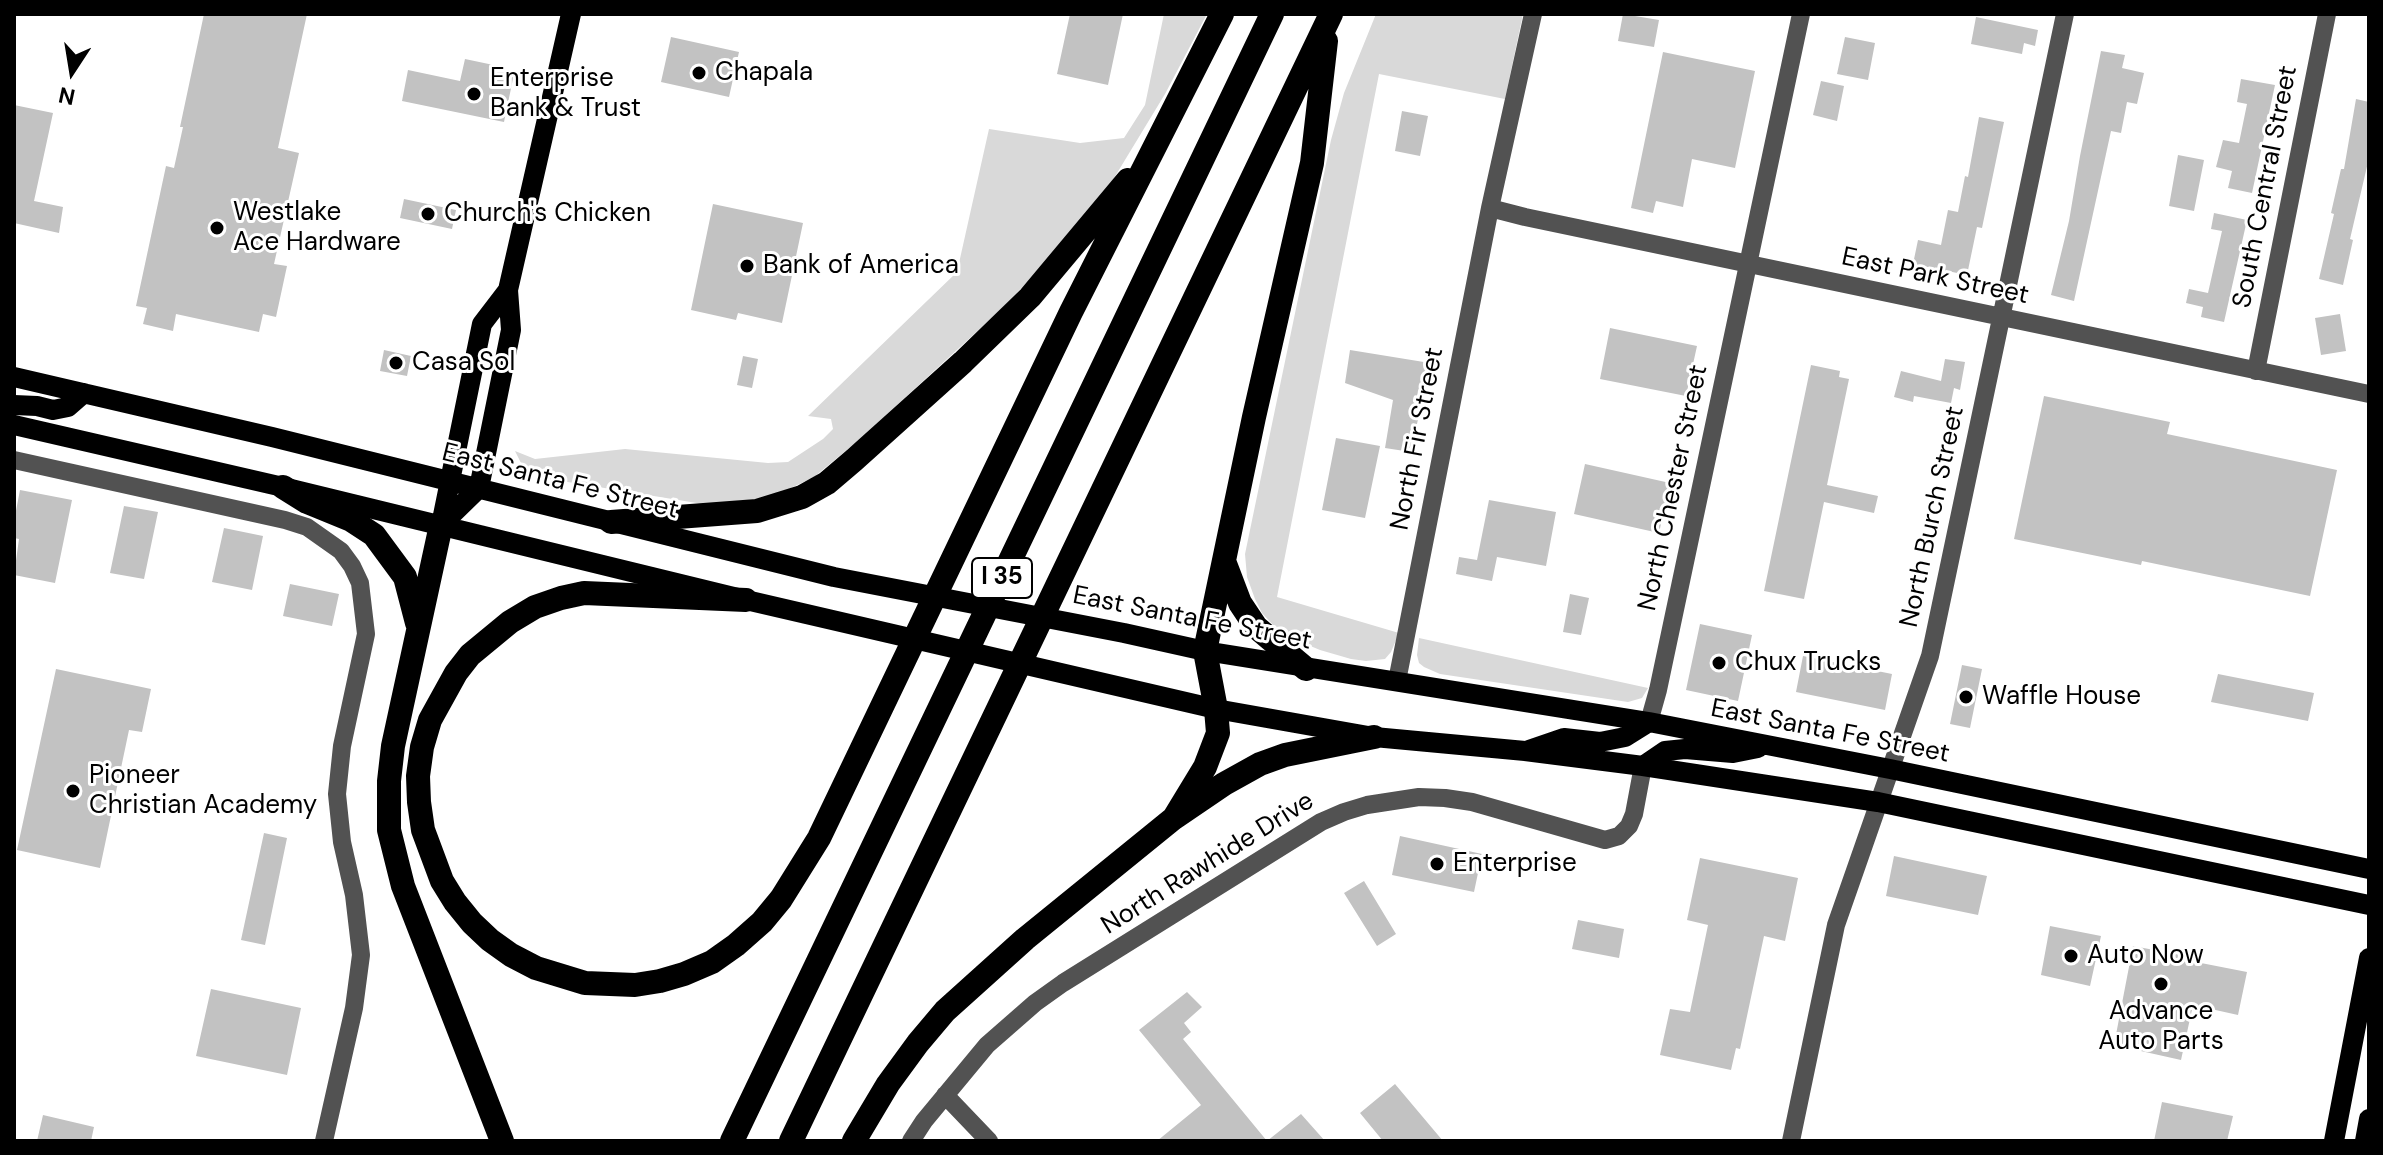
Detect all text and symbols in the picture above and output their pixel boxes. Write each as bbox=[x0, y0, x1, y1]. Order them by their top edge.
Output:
north arrow bbox=[32, 32, 112, 112]
place label: Chapala bbox=[715, 57, 813, 89]
place label: Enterprise Bank & Trust bbox=[490, 63, 641, 124]
street label: South Central Street bbox=[2227, 63, 2305, 311]
marker: Chapala bbox=[690, 64, 708, 82]
text: N bbox=[56, 80, 78, 112]
marker: Enterprise Bank & Trust bbox=[465, 85, 483, 103]
place label: Westlake Ace Hardware bbox=[233, 197, 401, 258]
place label: Church's Chicken bbox=[444, 198, 651, 230]
marker: Church's Chicken bbox=[419, 205, 437, 223]
marker: Westlake Ace Hardware bbox=[208, 219, 226, 237]
street label: East Park Street bbox=[1839, 242, 2031, 312]
place label: Bank of America bbox=[763, 250, 959, 282]
marker: Bank of America bbox=[738, 257, 756, 275]
street label: North Fir Street bbox=[1385, 345, 1451, 533]
place label: Casa Sol bbox=[412, 347, 515, 379]
marker: Casa Sol bbox=[387, 354, 405, 372]
street label: North Chester Street bbox=[1633, 362, 1715, 614]
street label: North Burch Street bbox=[1894, 404, 1972, 630]
street label: East Santa Fe Street bbox=[439, 438, 681, 526]
road number: I 35 bbox=[972, 558, 1032, 598]
street label: East Santa Fe Street bbox=[1070, 581, 1314, 657]
place label: Chux Trucks bbox=[1735, 647, 1881, 679]
marker: Chux Trucks bbox=[1710, 654, 1728, 672]
place label: Waffle House bbox=[1982, 681, 2141, 713]
marker: Waffle House bbox=[1957, 688, 1975, 706]
street label: East Santa Fe Street bbox=[1708, 694, 1952, 770]
place label: Pioneer Christian Academy bbox=[89, 760, 317, 822]
marker: Pioneer Christian Academy bbox=[64, 782, 82, 800]
street label: North Rawhide Drive bbox=[1096, 786, 1320, 942]
place label: Enterprise bbox=[1453, 848, 1577, 880]
marker: Enterprise bbox=[1428, 855, 1446, 873]
place label: Auto Now bbox=[2087, 940, 2204, 972]
marker: Auto Now bbox=[2062, 947, 2080, 965]
marker: Advance Auto Parts bbox=[2152, 975, 2170, 993]
place label: Advance Auto Parts bbox=[2098, 996, 2224, 1058]

